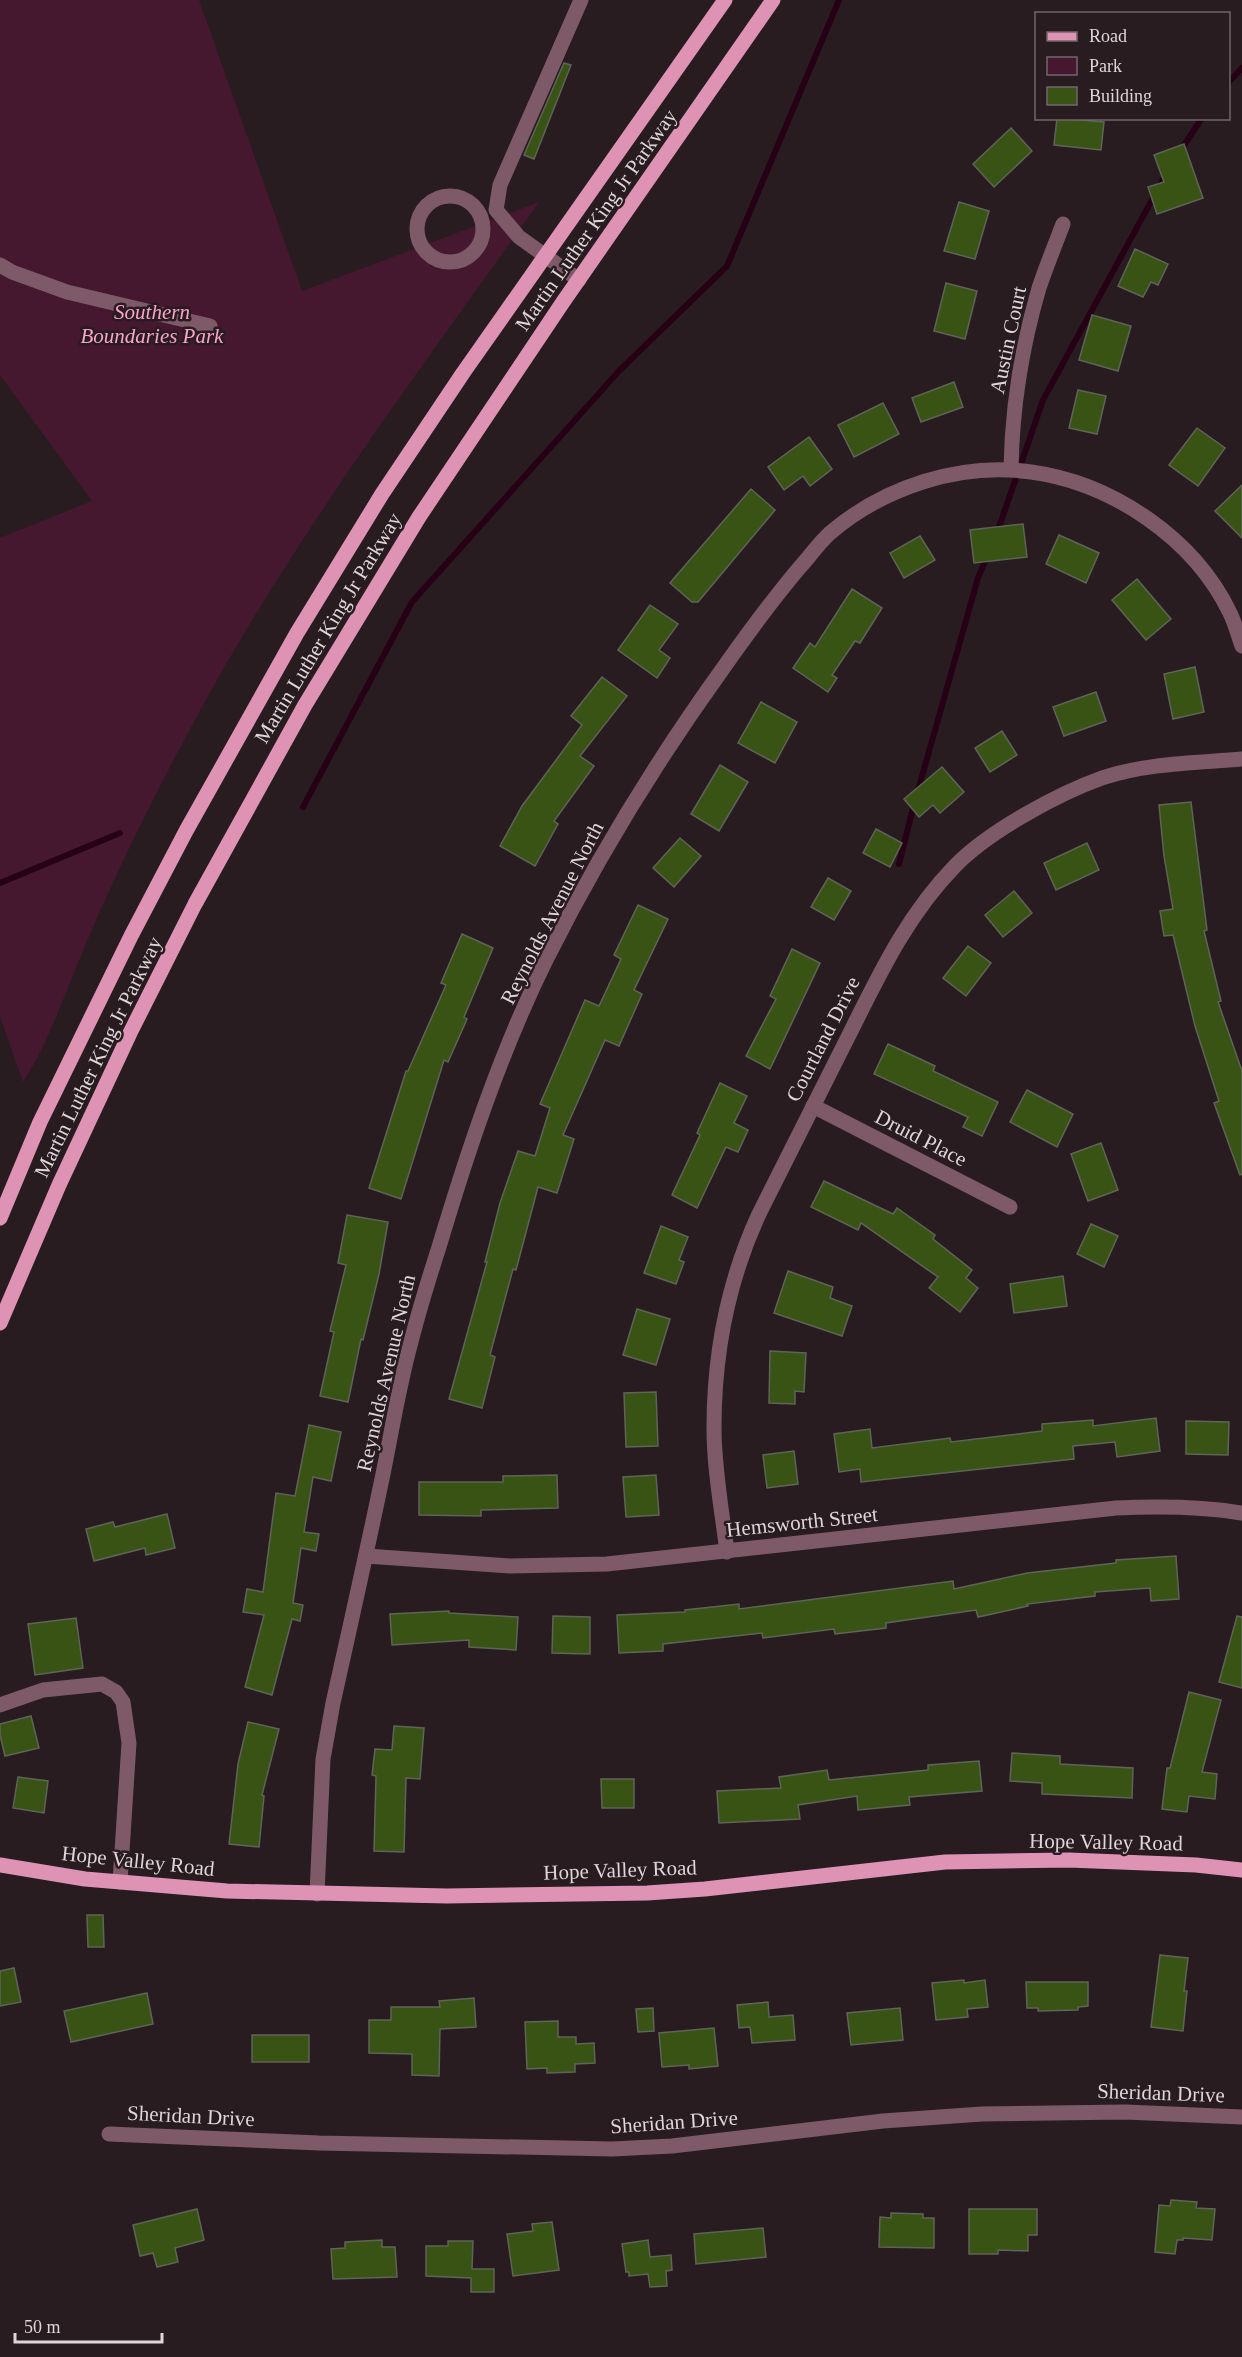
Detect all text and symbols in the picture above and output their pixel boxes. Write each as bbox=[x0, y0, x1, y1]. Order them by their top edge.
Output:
legend bbox=[1035, 12, 1230, 120]
text: Road bbox=[1089, 26, 1127, 46]
text: Park bbox=[1089, 56, 1122, 76]
text: Building bbox=[1089, 86, 1152, 106]
street label: Martin Luther King Jr Parkway bbox=[510, 104, 682, 335]
street label: Austin Court bbox=[985, 284, 1031, 396]
park label: Southern Boundaries Park bbox=[81, 300, 224, 348]
street label: Martin Luther King Jr Parkway bbox=[250, 508, 407, 748]
street label: Reynolds Avenue North bbox=[496, 817, 609, 1008]
street label: Martin Luther King Jr Parkway bbox=[29, 932, 167, 1181]
street label: Courtland Drive bbox=[781, 972, 865, 1106]
street label: Druid Place bbox=[871, 1105, 971, 1171]
street label: Reynolds Avenue North bbox=[352, 1272, 420, 1474]
street label: Hemsworth Street bbox=[725, 1502, 879, 1542]
street label: Hope Valley Road bbox=[1029, 1829, 1183, 1855]
street label: Hope Valley Road bbox=[60, 1841, 216, 1881]
street label: Hope Valley Road bbox=[543, 1855, 698, 1885]
street label: Sheridan Drive bbox=[1097, 2079, 1225, 2107]
street label: Sheridan Drive bbox=[127, 2101, 255, 2131]
street label: Sheridan Drive bbox=[609, 2106, 739, 2138]
scale bar bbox=[15, 2306, 162, 2344]
text: 50 m bbox=[24, 2317, 61, 2337]

